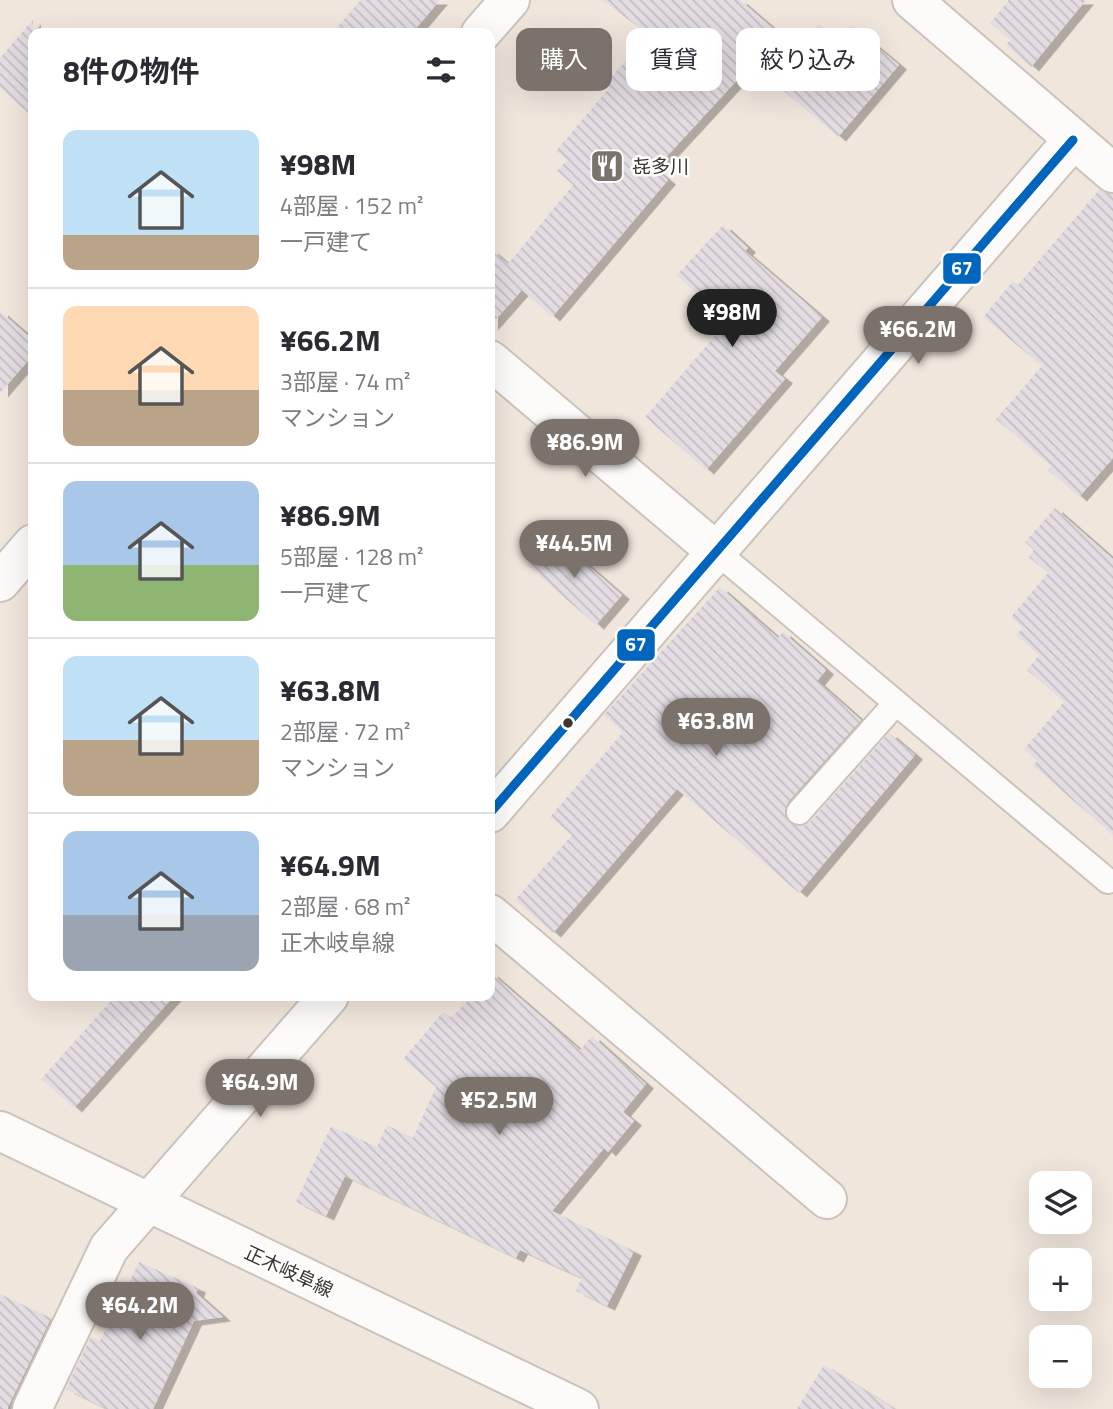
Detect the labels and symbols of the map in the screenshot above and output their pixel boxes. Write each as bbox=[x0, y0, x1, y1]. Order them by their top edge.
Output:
restaurant icon: 㐂多川 bbox=[588, 147, 626, 185]
place label: 㐂多川 bbox=[632, 151, 689, 180]
line badge: 67 bbox=[942, 252, 982, 285]
text: 67 bbox=[951, 253, 973, 282]
pin: ¥98M bbox=[691, 290, 773, 349]
pin: ¥66.2M bbox=[861, 306, 975, 366]
pin: ¥86.9M bbox=[528, 420, 642, 479]
pin: ¥44.5M bbox=[517, 520, 631, 580]
line badge: 67 bbox=[616, 628, 656, 662]
text: 67 bbox=[625, 629, 647, 658]
pin: ¥63.8M bbox=[659, 698, 773, 758]
unlabelled marker bbox=[561, 716, 575, 730]
pin: ¥64.9M bbox=[203, 1060, 317, 1119]
pin: ¥52.5M bbox=[442, 1078, 556, 1137]
street label: 正木岐阜線 bbox=[240, 1237, 338, 1304]
pin: ¥64.2M bbox=[83, 1282, 197, 1342]

